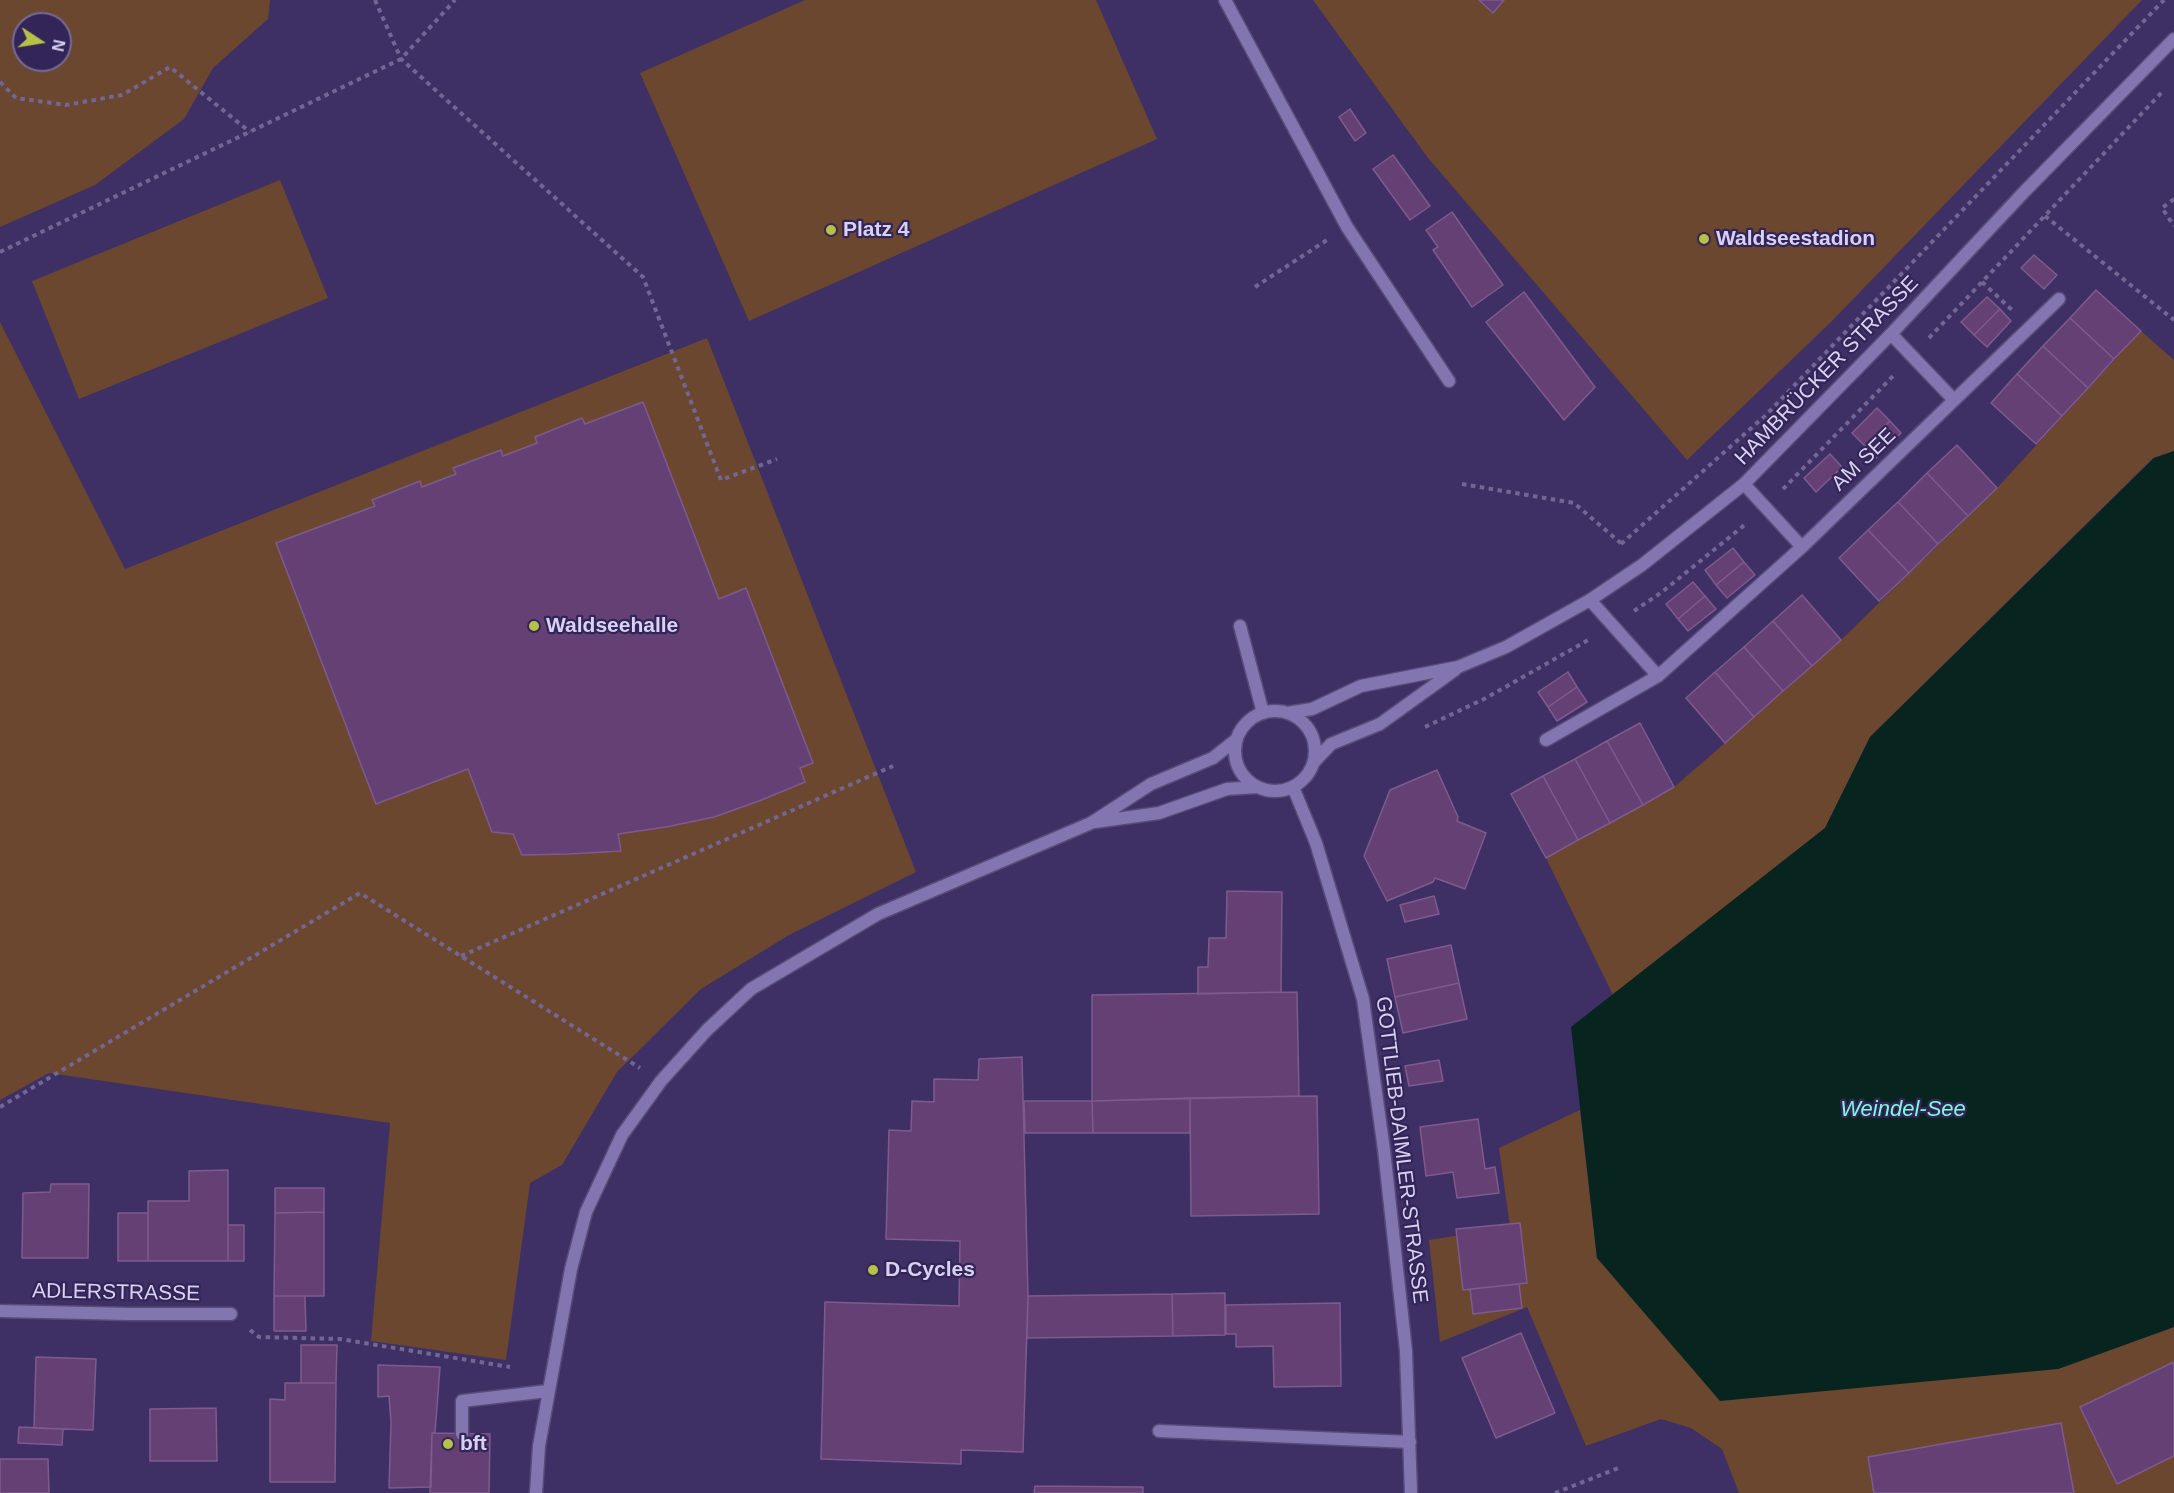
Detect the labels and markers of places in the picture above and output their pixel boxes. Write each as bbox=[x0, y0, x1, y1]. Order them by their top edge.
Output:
place label: Platz 4 bbox=[843, 217, 910, 243]
marker: Platz 4 bbox=[824, 223, 838, 237]
place label: Waldseestadion bbox=[1716, 226, 1875, 252]
marker: Waldseestadion bbox=[1697, 232, 1711, 246]
place label: Waldseehalle bbox=[546, 613, 678, 639]
marker: Waldseehalle bbox=[527, 619, 541, 633]
place label: D-Cycles bbox=[885, 1257, 975, 1283]
marker: D-Cycles bbox=[866, 1263, 880, 1277]
place label: bft bbox=[460, 1431, 487, 1457]
marker: bft bbox=[441, 1437, 455, 1451]

